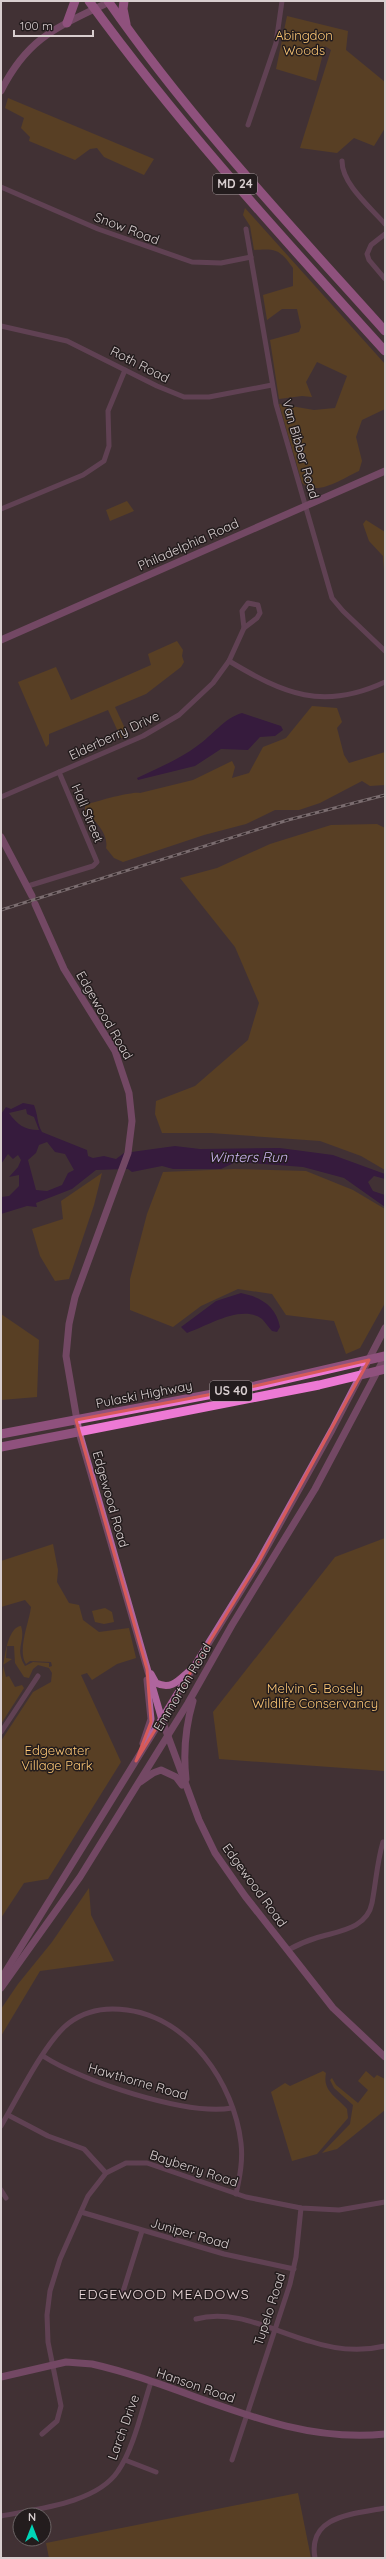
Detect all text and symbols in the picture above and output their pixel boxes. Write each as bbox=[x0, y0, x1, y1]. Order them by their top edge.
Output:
scale bar bbox=[14, 12, 93, 38]
text: 100 m bbox=[20, 18, 53, 33]
park label: Abingdon Woods bbox=[275, 27, 333, 58]
road number: MD 24 bbox=[213, 174, 257, 194]
street label: Snow Road bbox=[92, 208, 162, 248]
street label: Roth Road bbox=[108, 342, 172, 386]
street label: Van Bibber Road bbox=[279, 397, 323, 501]
street label: Philadelphia Road bbox=[135, 515, 241, 573]
street label: Elderberry Drive bbox=[66, 707, 162, 763]
street label: Hall Street bbox=[68, 781, 108, 845]
street label: Edgewood Road bbox=[73, 968, 137, 1062]
water label: Winters Run bbox=[209, 1148, 288, 1166]
street label: Pulaski Highway bbox=[94, 1377, 194, 1411]
road number: US 40 bbox=[210, 1381, 252, 1401]
street label: Edgewood Road bbox=[90, 1449, 132, 1549]
street label: Emmorton Road bbox=[150, 1640, 214, 1734]
park label: Melvin G. Bosely Wildlife Conservancy bbox=[252, 1680, 378, 1711]
park label: Edgewater Village Park bbox=[21, 1742, 93, 1773]
street label: Edgewood Road bbox=[219, 1840, 291, 1930]
street label: Hawthorne Road bbox=[86, 2059, 190, 2103]
street label: Bayberry Road bbox=[148, 2146, 240, 2190]
street label: Juniper Road bbox=[149, 2214, 231, 2252]
street label: Tupelo Road bbox=[250, 2271, 288, 2347]
district label: EDGEWOOD MEADOWS bbox=[78, 2285, 250, 2303]
street label: Hanson Road bbox=[155, 2364, 237, 2406]
street label: Larch Drive bbox=[104, 2392, 142, 2462]
north arrow bbox=[12, 2507, 52, 2547]
text: N bbox=[28, 2510, 36, 2524]

